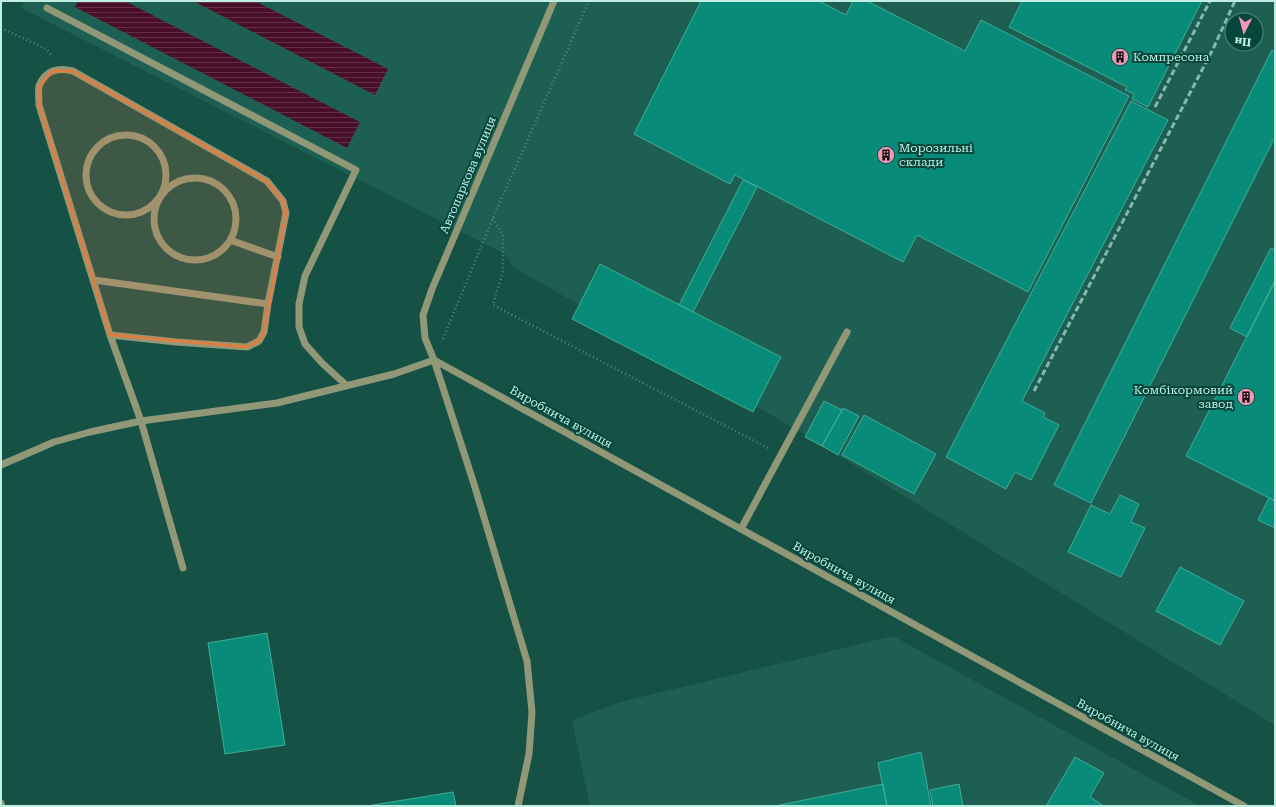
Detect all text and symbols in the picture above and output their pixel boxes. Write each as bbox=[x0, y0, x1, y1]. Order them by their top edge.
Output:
north arrow bbox=[1224, 12, 1264, 52]
text: Пн bbox=[1234, 34, 1252, 49]
building icon: Компресона bbox=[1110, 47, 1130, 67]
place label: Компресона bbox=[1133, 50, 1210, 64]
street label: Автопаркова вулиця bbox=[437, 114, 499, 236]
place label: Морозильні склади bbox=[899, 141, 973, 169]
building icon: Морозильні склади bbox=[876, 145, 896, 165]
street label: Виробнича вулиця bbox=[507, 383, 615, 451]
place label: Комбікормовий завод bbox=[1134, 383, 1233, 411]
building icon: Комбікормовий завод bbox=[1236, 387, 1256, 407]
street label: Виробнича вулиця bbox=[790, 539, 898, 607]
street label: Виробнича вулиця bbox=[1074, 696, 1182, 764]

